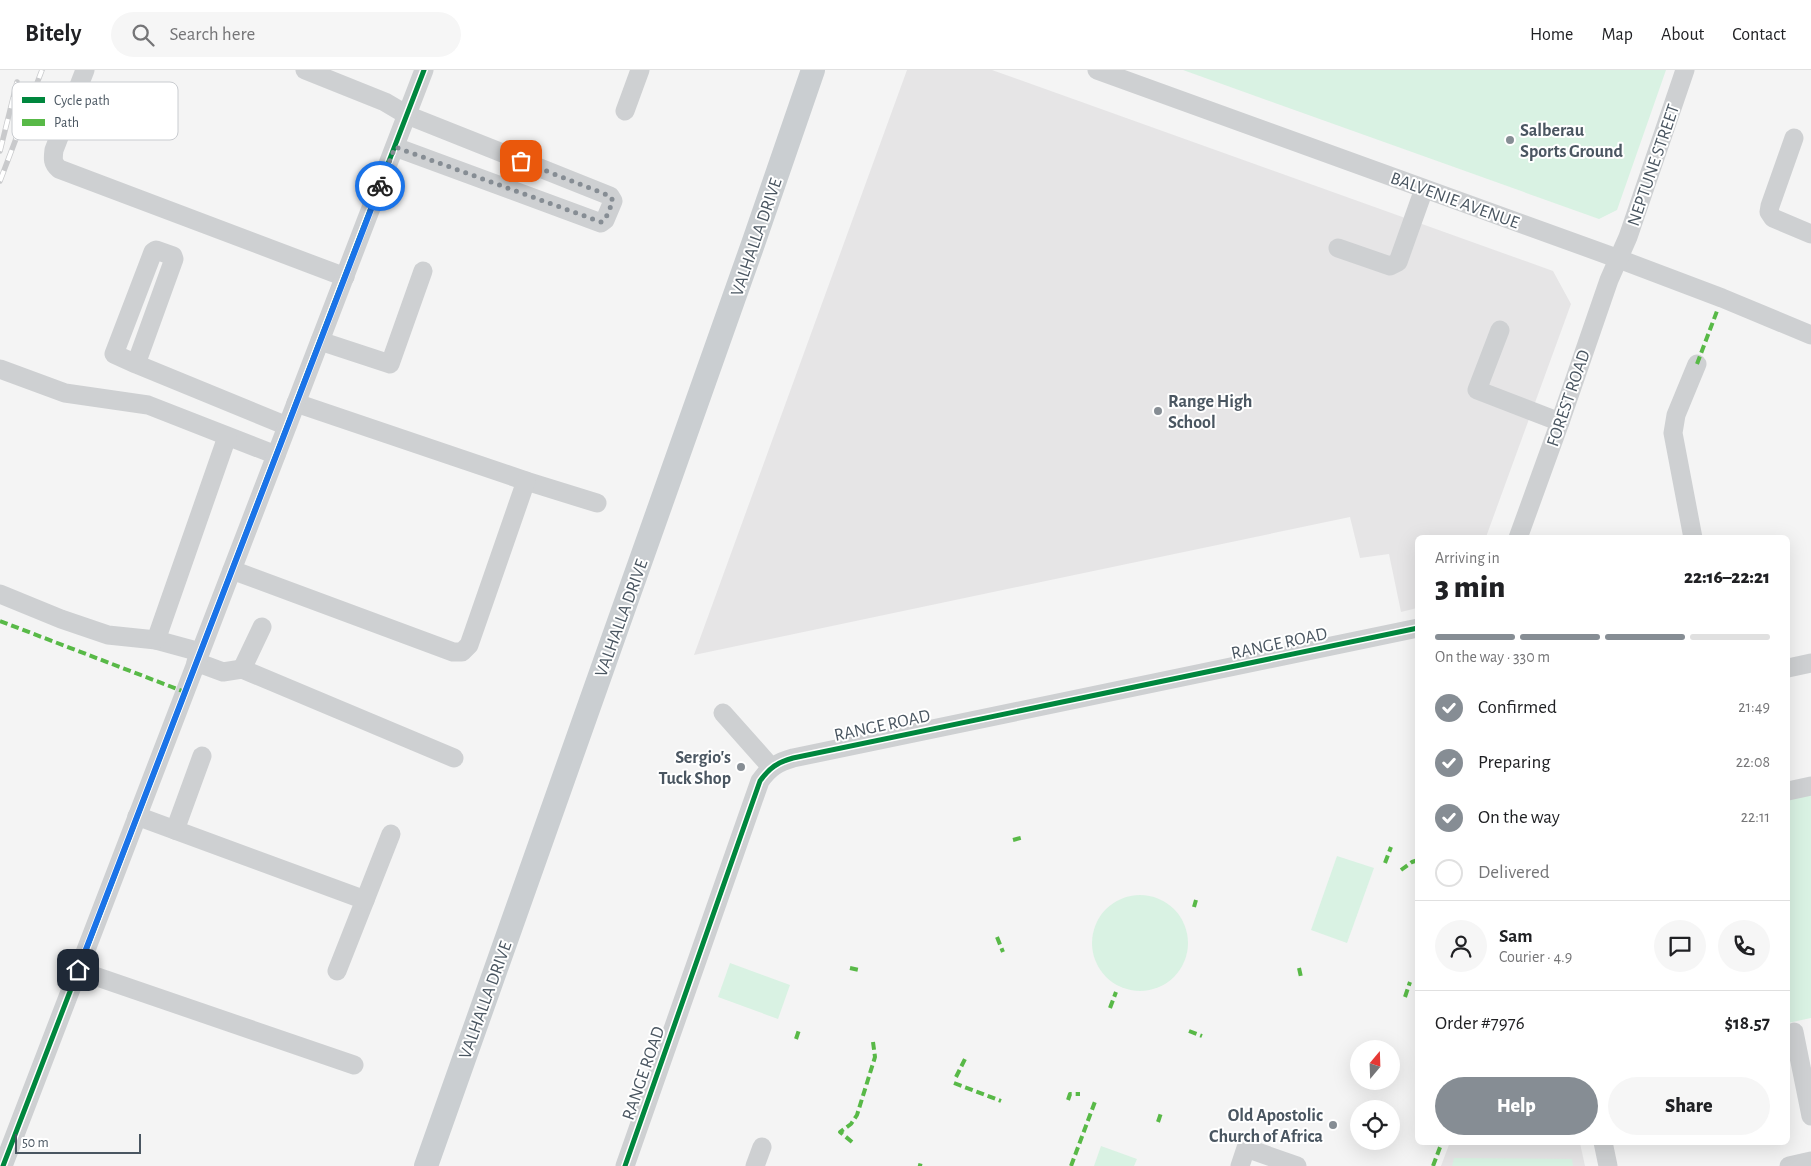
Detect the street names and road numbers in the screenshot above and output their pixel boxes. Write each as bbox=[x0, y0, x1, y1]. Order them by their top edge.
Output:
street label: NEPTUNE STREET bbox=[1625, 102, 1683, 229]
street label: BALVENIE AVENUE bbox=[1388, 169, 1522, 233]
street label: VALHALLA DRIVE bbox=[728, 176, 786, 299]
street label: FOREST ROAD bbox=[1544, 348, 1594, 449]
street label: VALHALLA DRIVE bbox=[592, 557, 652, 680]
street label: RANGE ROAD bbox=[1229, 625, 1329, 663]
street label: RANGE ROAD bbox=[832, 707, 932, 745]
street label: VALHALLA DRIVE bbox=[456, 939, 516, 1062]
street label: RANGE ROAD bbox=[620, 1024, 668, 1123]

